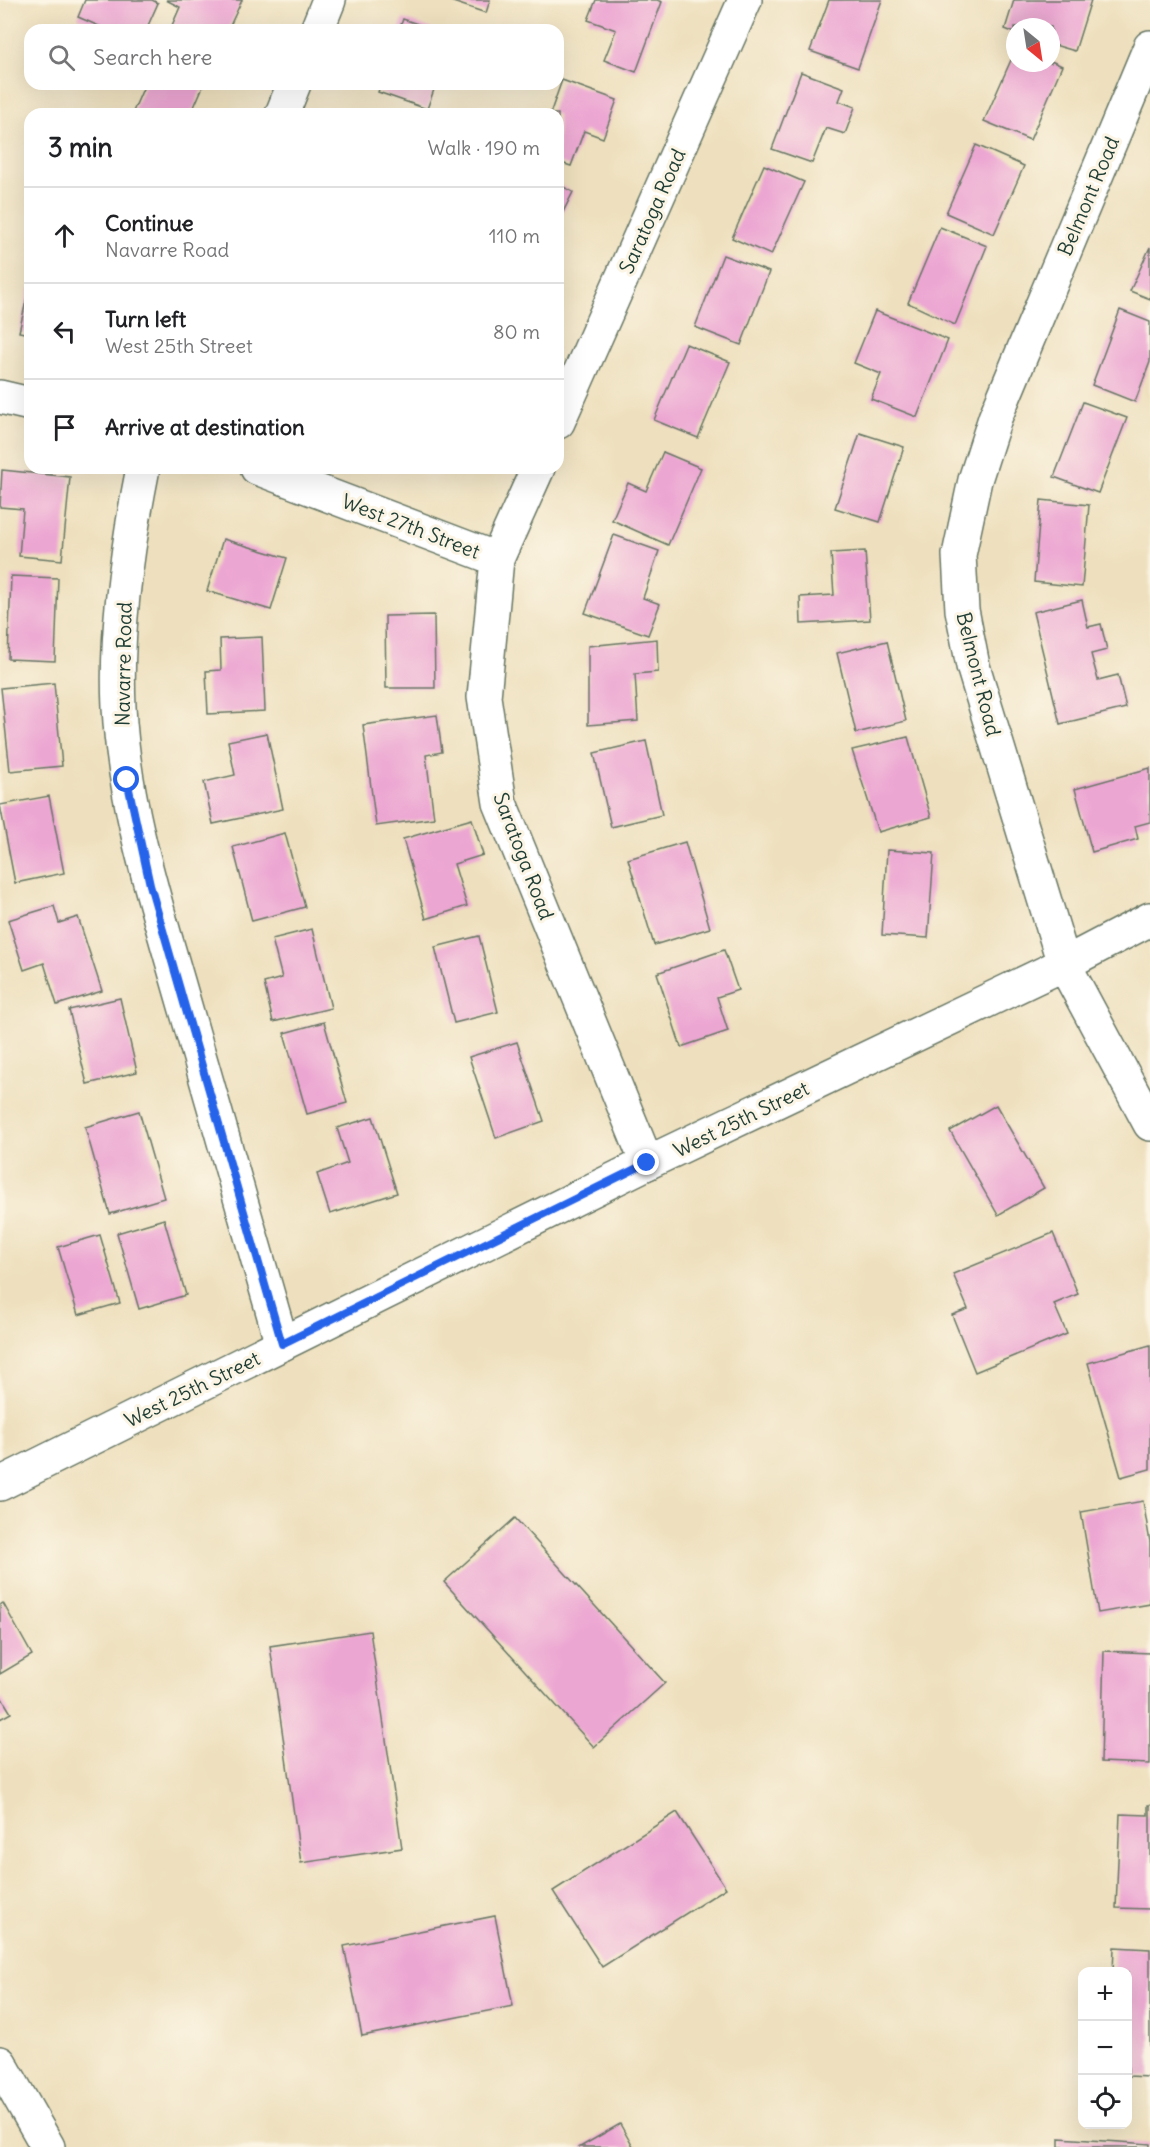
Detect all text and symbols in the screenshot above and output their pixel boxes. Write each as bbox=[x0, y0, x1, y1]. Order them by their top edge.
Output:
north arrow bbox=[1006, 18, 1060, 72]
search box bbox=[24, 24, 564, 90]
icon: search bbox=[45, 41, 78, 74]
text: Search here bbox=[93, 43, 212, 71]
text: 3 min bbox=[48, 131, 113, 164]
street label: Belmont Road bbox=[1052, 132, 1124, 259]
text: Walk · 190 m bbox=[428, 135, 540, 160]
street label: Saratoga Road bbox=[613, 144, 691, 277]
text: Continue bbox=[105, 209, 194, 237]
icon: ahead bbox=[48, 219, 81, 252]
text: 110 m bbox=[489, 223, 540, 248]
text: Navarre Road bbox=[105, 237, 229, 262]
text: Turn left bbox=[105, 305, 186, 333]
icon: left bbox=[48, 315, 81, 348]
text: 80 m bbox=[493, 319, 540, 344]
text: West 25th Street bbox=[105, 333, 253, 358]
icon: arrive bbox=[48, 411, 81, 444]
text: Arrive at destination bbox=[105, 413, 305, 441]
street label: West 27th Street bbox=[338, 488, 484, 564]
street label: Navarre Road bbox=[109, 601, 137, 726]
street label: Belmont Road bbox=[952, 609, 1007, 739]
route start bbox=[113, 766, 139, 792]
street label: Saratoga Road bbox=[488, 789, 560, 923]
street label: West 25th Street bbox=[669, 1075, 813, 1163]
route end bbox=[633, 1149, 659, 1175]
street label: West 25th Street bbox=[120, 1345, 264, 1433]
map controls bbox=[1078, 1967, 1132, 2129]
button: + bbox=[1078, 1967, 1132, 2021]
button: − bbox=[1078, 2021, 1132, 2075]
button: locate bbox=[1078, 2075, 1132, 2129]

